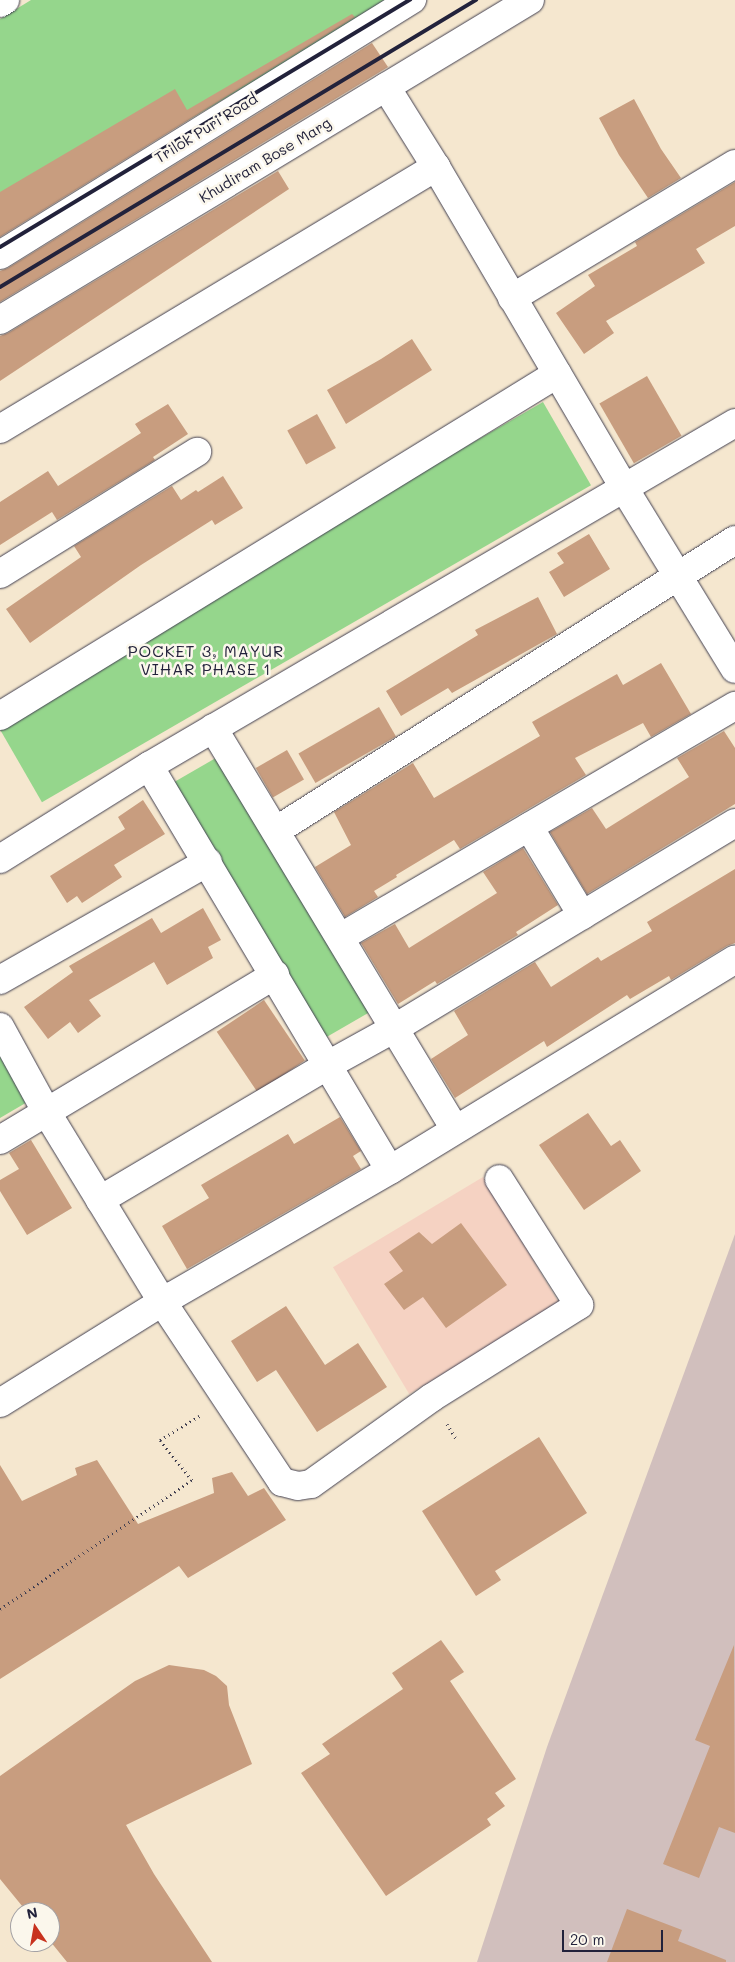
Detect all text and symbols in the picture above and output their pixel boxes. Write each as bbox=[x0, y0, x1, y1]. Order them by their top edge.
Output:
street label: Trilok Puri Road bbox=[151, 89, 261, 167]
street label: Khudiram Bose Marg bbox=[196, 113, 334, 207]
district label: POCKET 3, MAYUR VIHAR PHASE 1 bbox=[126, 641, 286, 679]
north arrow bbox=[10, 1902, 60, 1952]
text: N bbox=[25, 1902, 39, 1923]
scale bar bbox=[565, 1920, 666, 1952]
text: 20 m bbox=[570, 1929, 604, 1949]

